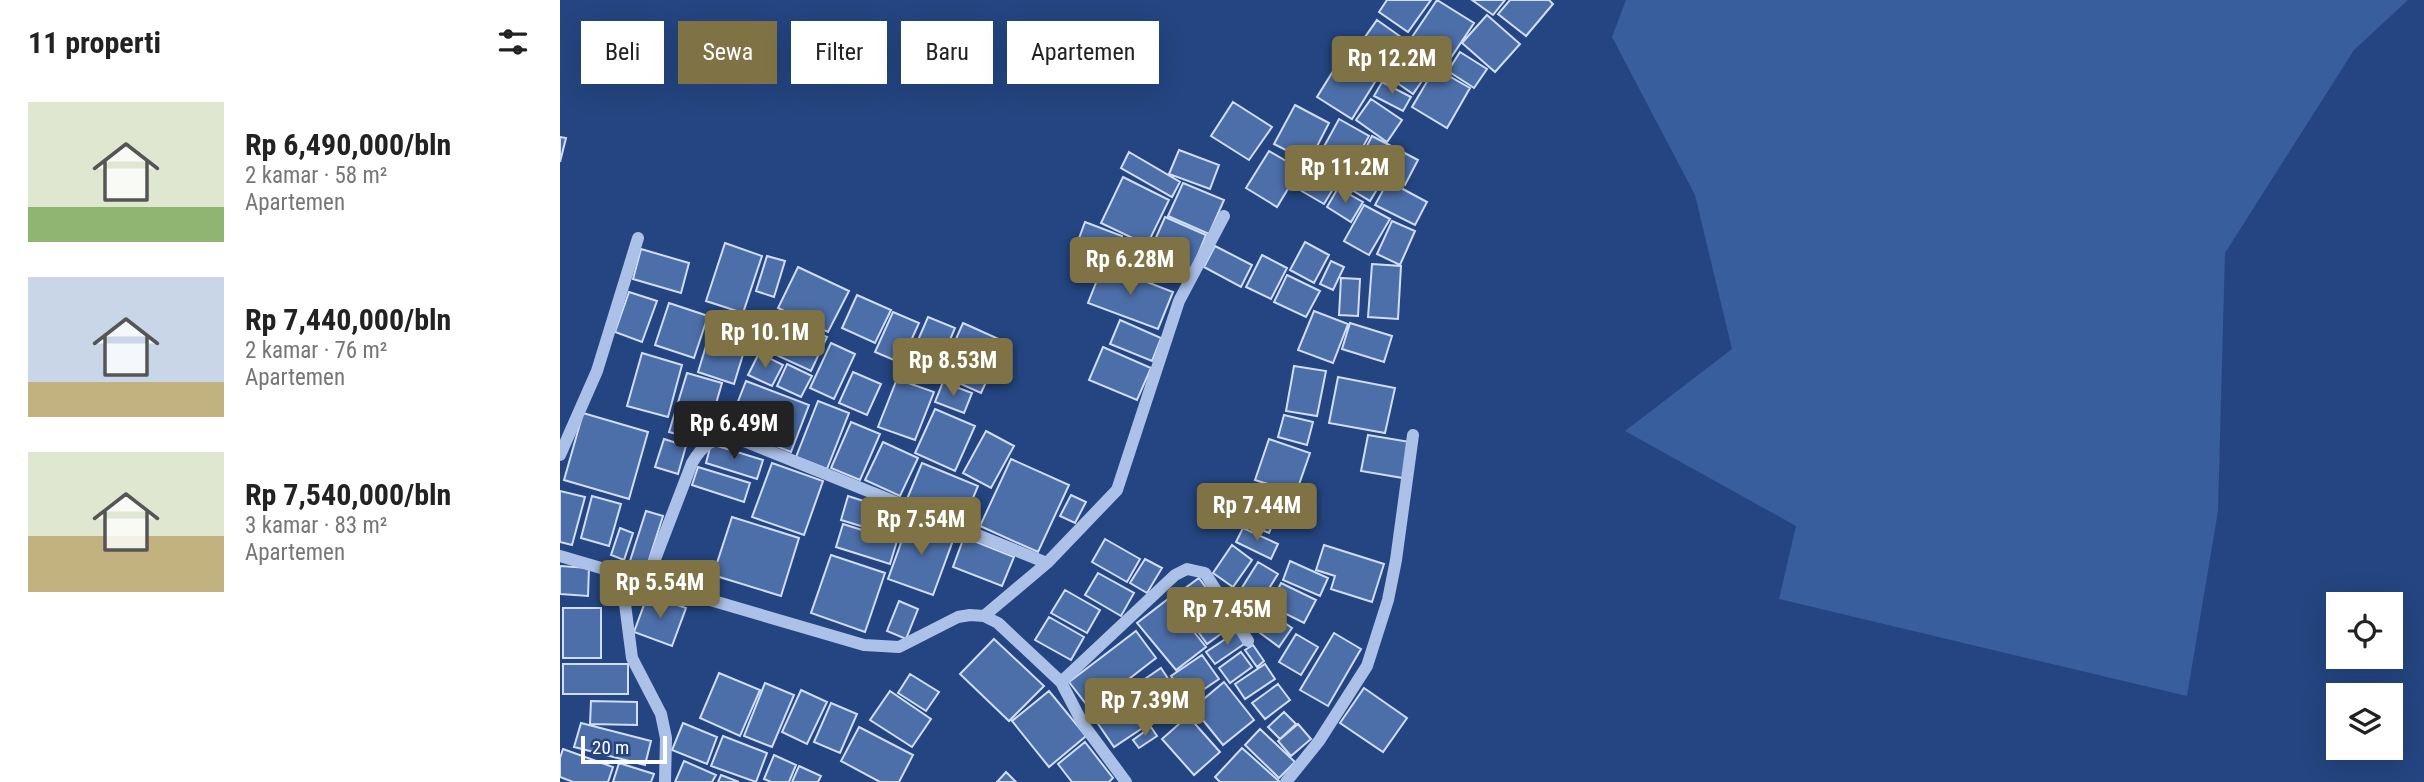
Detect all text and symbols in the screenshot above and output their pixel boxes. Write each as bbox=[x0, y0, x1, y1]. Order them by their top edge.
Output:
chip: Beli bbox=[581, 21, 664, 84]
chip: Sewa bbox=[678, 21, 777, 84]
chip: Filter bbox=[791, 21, 887, 84]
chip: Baru bbox=[901, 21, 993, 84]
chip: Apartemen bbox=[1007, 21, 1159, 84]
icon: filters bbox=[494, 23, 532, 61]
text: 11 properti bbox=[28, 25, 161, 60]
pin: Rp 12.2M bbox=[1320, 36, 1464, 96]
text: Rp 12.2M bbox=[1348, 45, 1436, 72]
text: Rp 6,490,000/bln bbox=[245, 127, 451, 162]
icon: home bbox=[84, 130, 168, 214]
pin: Rp 11.2M bbox=[1273, 146, 1417, 205]
text: Rp 11.2M bbox=[1301, 154, 1389, 181]
text: 2 kamar · 58 m² bbox=[245, 162, 387, 189]
text: Apartemen bbox=[245, 189, 345, 216]
pin: Rp 6.28M bbox=[1058, 238, 1202, 297]
text: Rp 6.28M bbox=[1086, 246, 1174, 273]
text: Rp 7,440,000/bln bbox=[245, 302, 451, 337]
icon: home bbox=[84, 305, 168, 389]
pin: Rp 10.1M bbox=[693, 310, 837, 370]
text: Rp 10.1M bbox=[721, 319, 809, 346]
text: 2 kamar · 76 m² bbox=[245, 337, 387, 364]
pin: Rp 8.53M bbox=[881, 338, 1025, 398]
text: Rp 8.53M bbox=[909, 347, 997, 374]
text: Apartemen bbox=[245, 364, 345, 391]
pin: Rp 6.49M bbox=[662, 402, 806, 461]
text: Rp 6.49M bbox=[690, 410, 778, 437]
text: Rp 7,540,000/bln bbox=[245, 477, 451, 512]
icon: home bbox=[84, 480, 168, 564]
pin: Rp 7.44M bbox=[1185, 484, 1329, 543]
text: Rp 7.44M bbox=[1213, 492, 1301, 519]
pin: Rp 7.54M bbox=[849, 498, 993, 557]
text: Rp 7.54M bbox=[877, 506, 965, 533]
text: 3 kamar · 83 m² bbox=[245, 512, 387, 539]
text: Apartemen bbox=[245, 539, 345, 566]
pin: Rp 5.54M bbox=[588, 560, 732, 620]
text: Rp 5.54M bbox=[616, 569, 704, 596]
pin: Rp 7.45M bbox=[1155, 588, 1299, 647]
map controls bbox=[2326, 592, 2403, 760]
button: locate bbox=[2326, 592, 2403, 669]
text: Rp 7.45M bbox=[1183, 596, 1271, 623]
pin: Rp 7.39M bbox=[1073, 678, 1217, 738]
button: layers bbox=[2326, 683, 2403, 760]
text: Rp 7.39M bbox=[1101, 687, 1189, 714]
scale bar bbox=[581, 733, 667, 765]
text: 20 m bbox=[592, 736, 629, 759]

